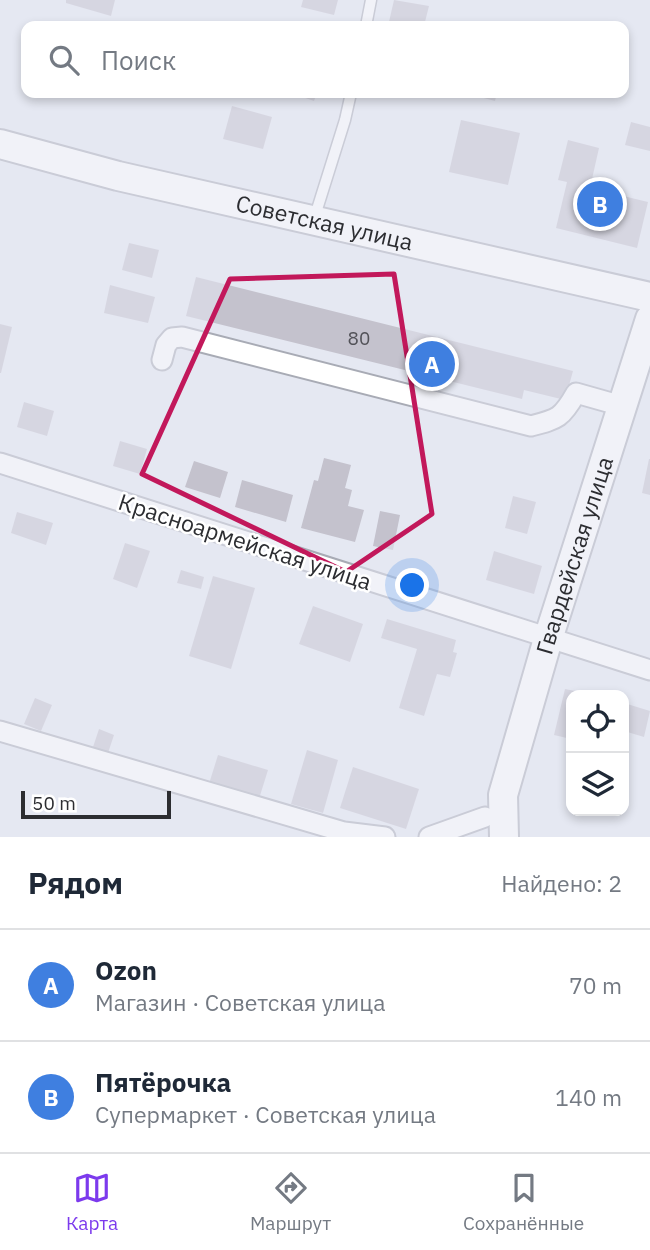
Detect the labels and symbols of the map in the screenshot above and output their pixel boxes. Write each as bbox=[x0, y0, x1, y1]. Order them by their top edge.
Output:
pin: B bbox=[577, 178, 623, 230]
street label: Советская улица bbox=[233, 187, 416, 257]
house number: 80 bbox=[348, 326, 370, 350]
pin: A bbox=[409, 338, 455, 390]
street label: Гвардейская улица bbox=[528, 452, 619, 658]
street label: Красноармейская улица bbox=[115, 486, 376, 596]
your location bbox=[395, 568, 429, 602]
scale bar bbox=[21, 788, 172, 820]

